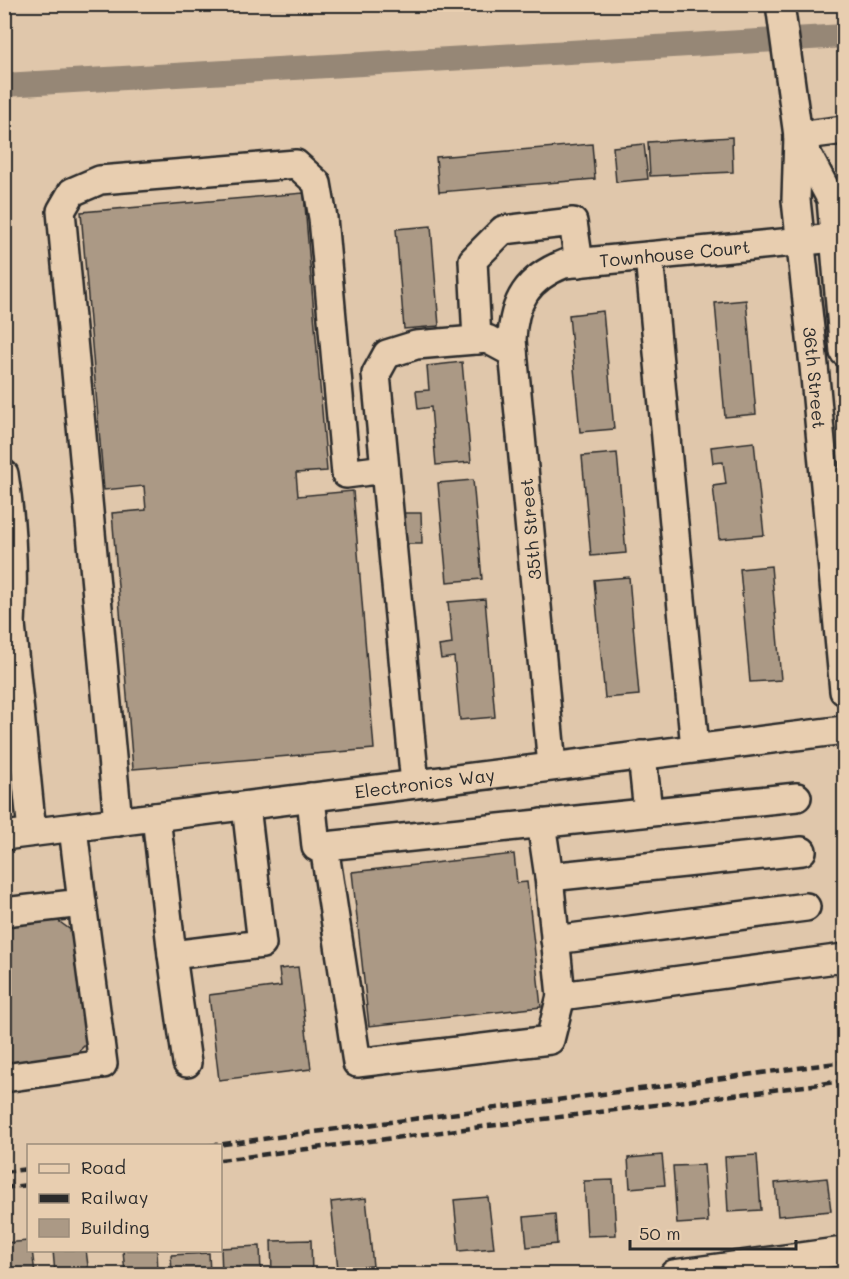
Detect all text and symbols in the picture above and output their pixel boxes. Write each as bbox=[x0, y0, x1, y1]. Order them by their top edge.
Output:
street label: Townhouse Court bbox=[598, 234, 751, 273]
street label: 36th Street bbox=[798, 325, 832, 430]
street label: 35th Street bbox=[514, 477, 546, 581]
street label: Electronics Way bbox=[353, 762, 496, 804]
legend bbox=[27, 1144, 222, 1252]
text: Road bbox=[81, 1155, 126, 1179]
text: Railway bbox=[81, 1185, 148, 1209]
scale bar bbox=[630, 1213, 796, 1251]
text: Building bbox=[81, 1215, 149, 1239]
text: 50 m bbox=[639, 1221, 681, 1245]

